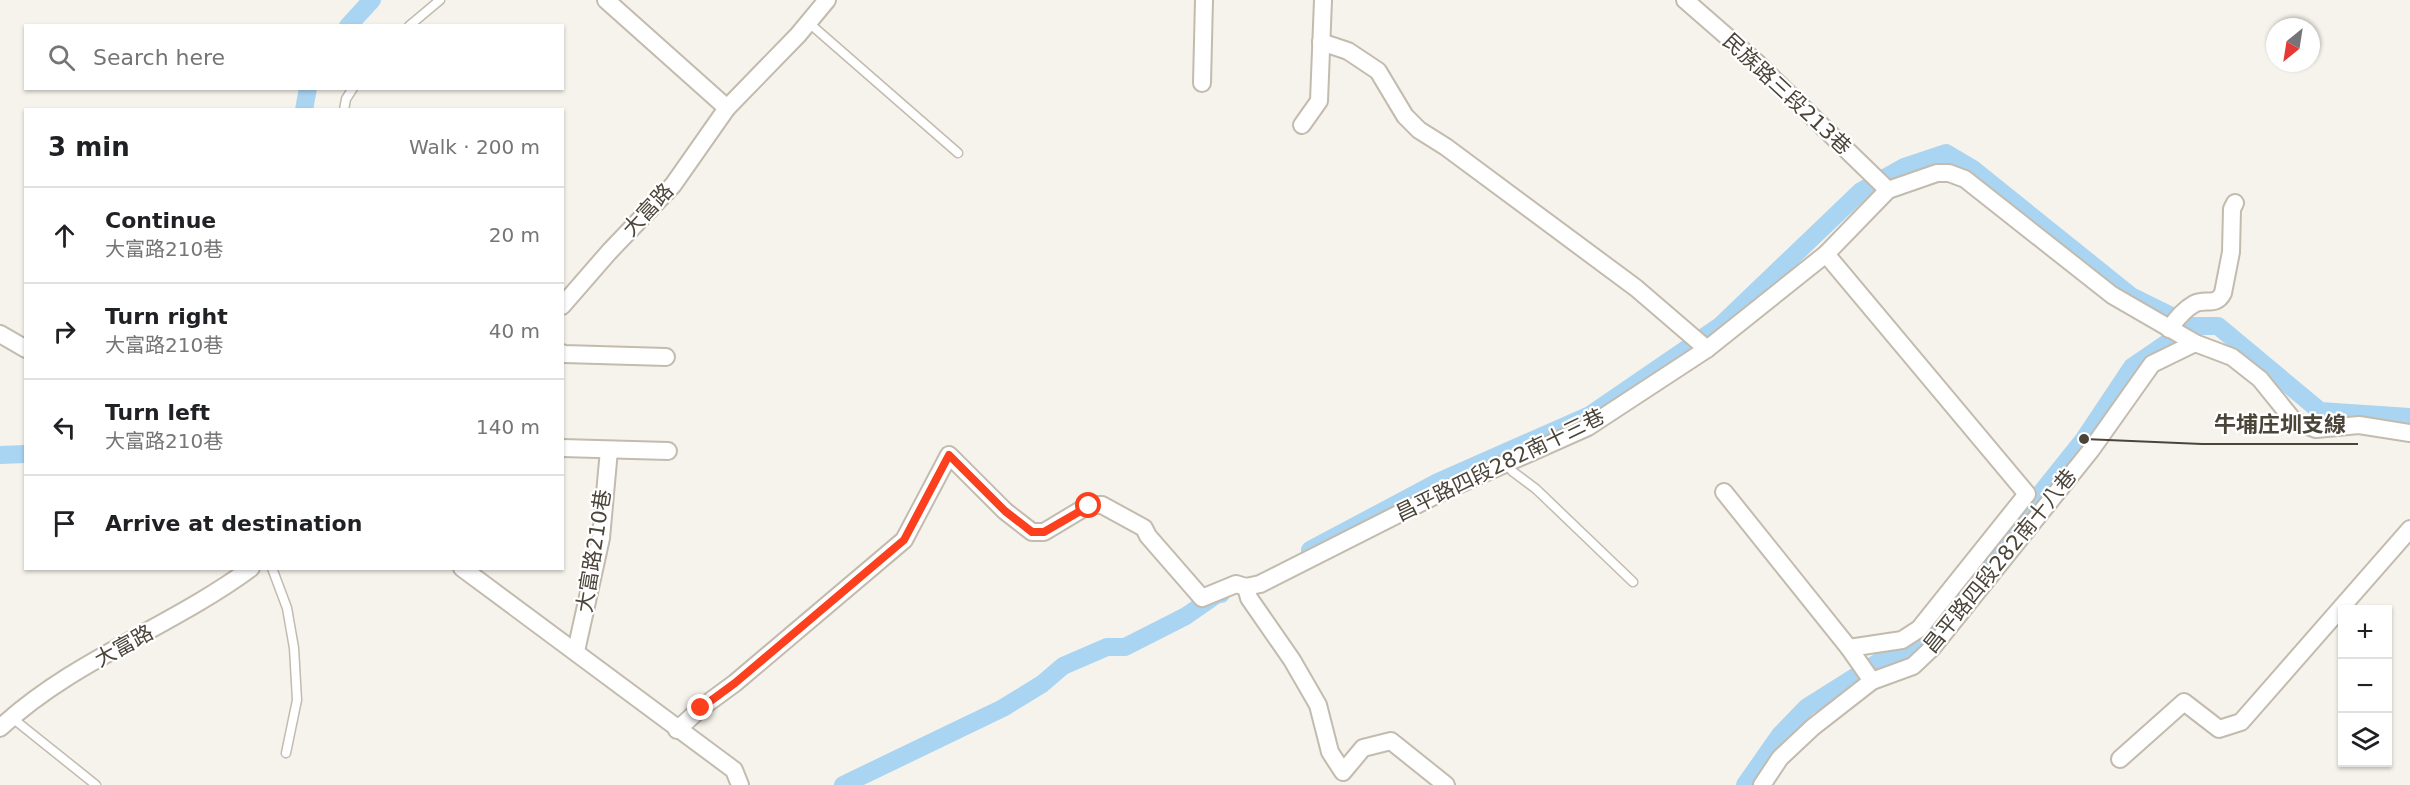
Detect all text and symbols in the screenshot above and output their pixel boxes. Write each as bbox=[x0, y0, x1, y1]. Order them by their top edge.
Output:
north arrow bbox=[2266, 18, 2320, 72]
search box bbox=[24, 24, 564, 90]
street label: 民族路三段213巷 bbox=[1718, 29, 1856, 159]
icon: search bbox=[45, 41, 78, 74]
text: Search here bbox=[93, 45, 225, 70]
text: 3 min bbox=[48, 132, 130, 162]
text: Walk · 200 m bbox=[409, 135, 540, 159]
street label: 大富路 bbox=[618, 179, 678, 241]
text: Continue bbox=[105, 208, 216, 233]
icon: ahead bbox=[48, 219, 81, 252]
text: 20 m bbox=[489, 223, 540, 247]
text: 大富路210巷 bbox=[105, 237, 223, 261]
text: Turn right bbox=[105, 304, 228, 329]
icon: right bbox=[48, 315, 81, 348]
text: 40 m bbox=[489, 319, 540, 343]
text: 大富路210巷 bbox=[105, 333, 223, 357]
text: Turn left bbox=[105, 400, 210, 425]
street label: 昌平路四段282南十三巷 bbox=[1392, 404, 1608, 526]
callout: 牛埔庄圳支線 bbox=[2202, 404, 2358, 444]
icon: left bbox=[48, 411, 81, 444]
text: 牛埔庄圳支線 bbox=[2214, 412, 2346, 437]
text: 140 m bbox=[476, 415, 540, 439]
text: 大富路210巷 bbox=[105, 429, 223, 453]
street label: 昌平路四段282南十八巷 bbox=[1919, 464, 2081, 658]
street label: 大富路210巷 bbox=[572, 488, 616, 614]
route start bbox=[1075, 492, 1101, 518]
icon: arrive bbox=[48, 507, 81, 540]
text: Arrive at destination bbox=[105, 511, 362, 536]
map controls bbox=[2338, 605, 2392, 767]
button: + bbox=[2338, 605, 2392, 659]
street label: 大富路 bbox=[91, 620, 157, 672]
button: − bbox=[2338, 659, 2392, 713]
route end bbox=[687, 694, 713, 720]
button: layers bbox=[2338, 713, 2392, 767]

